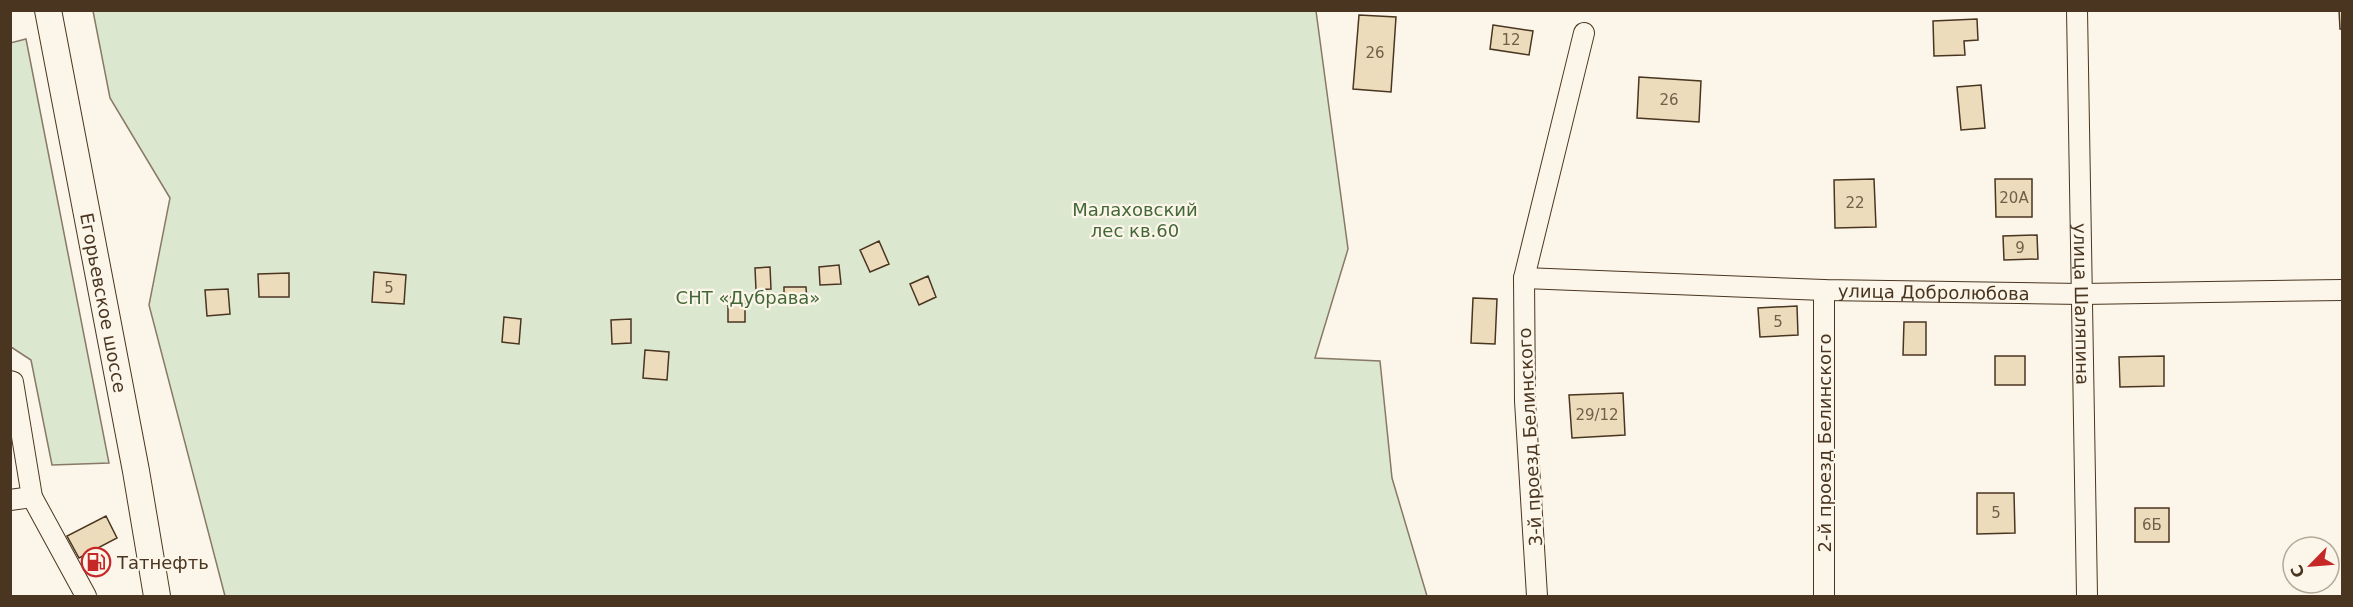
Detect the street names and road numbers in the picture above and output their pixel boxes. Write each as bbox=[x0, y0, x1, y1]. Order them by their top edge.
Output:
street label: Егорьевское шоссе bbox=[76, 211, 131, 394]
street label: улица Шаляпина bbox=[2070, 223, 2094, 385]
street label: улица Добролюбова bbox=[1838, 280, 2030, 304]
street label: 3-й проезд Белинского bbox=[1514, 327, 1546, 547]
street label: 2-й проезд Белинского bbox=[1814, 333, 1835, 553]

